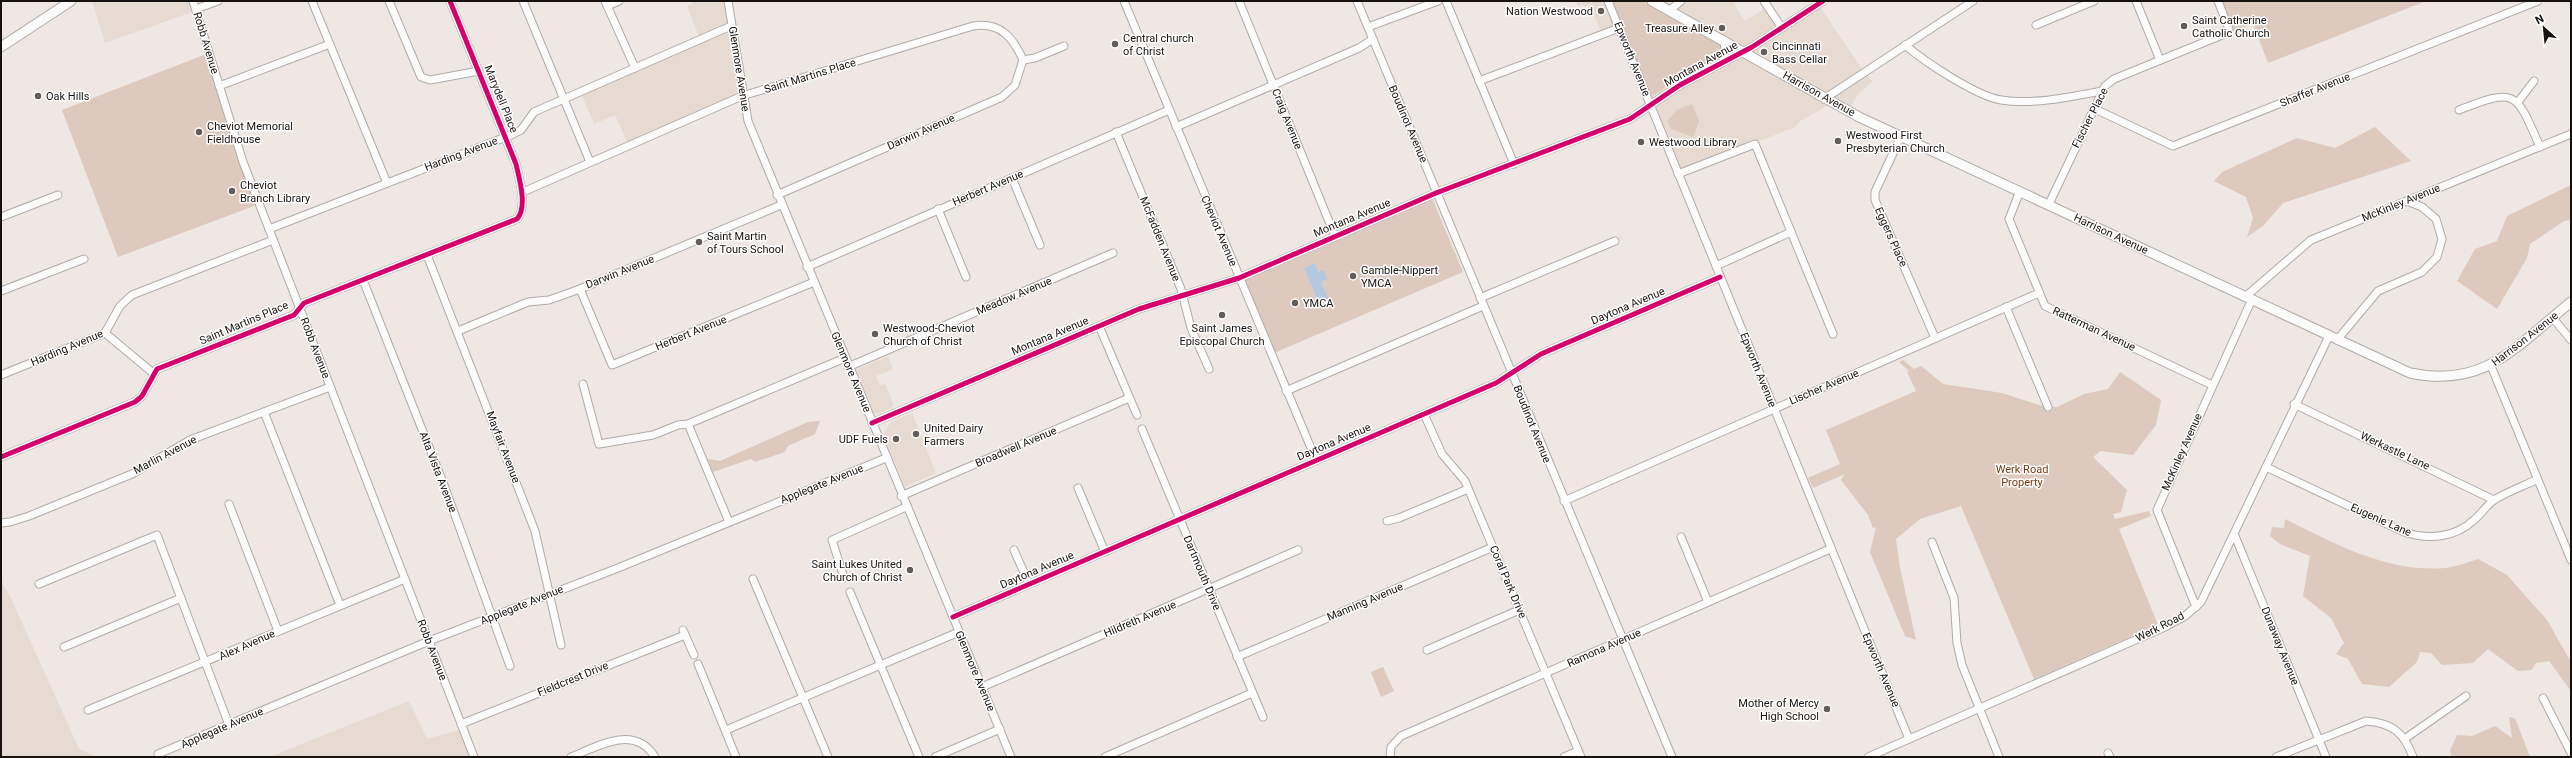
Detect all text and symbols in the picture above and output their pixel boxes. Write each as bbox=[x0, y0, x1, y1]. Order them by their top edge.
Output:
place label: Nation Westwood bbox=[1506, 5, 1593, 18]
marker: Nation Westwood bbox=[1596, 6, 1606, 16]
north arrow bbox=[2524, 8, 2564, 48]
street label: Robb Avenue bbox=[190, 10, 222, 76]
text: N bbox=[2533, 12, 2546, 27]
place label: Saint Catherine Catholic Church bbox=[2192, 14, 2270, 40]
street label: Epworth Avenue bbox=[1611, 20, 1653, 98]
marker: Saint Catherine Catholic Church bbox=[2179, 21, 2189, 31]
place label: Treasure Alley bbox=[1645, 22, 1715, 35]
marker: Treasure Alley bbox=[1717, 23, 1727, 33]
street label: Glenmore Avenue bbox=[726, 25, 752, 113]
place label: Central church of Christ bbox=[1123, 32, 1194, 58]
street label: Montana Avenue bbox=[1662, 38, 1740, 90]
marker: Central church of Christ bbox=[1110, 39, 1120, 49]
place label: Cincinnati Bass Cellar bbox=[1772, 40, 1827, 66]
marker: Cincinnati Bass Cellar bbox=[1759, 47, 1769, 57]
street label: Saint Martins Place bbox=[763, 56, 858, 96]
street label: Marydell Place bbox=[482, 63, 521, 135]
street label: Harrison Avenue bbox=[1781, 69, 1858, 119]
street label: Shaffer Avenue bbox=[2278, 70, 2352, 110]
street label: Boudinot Avenue bbox=[1386, 83, 1430, 165]
street label: Fischer Place bbox=[2069, 86, 2111, 150]
street label: Craig Avenue bbox=[1269, 87, 1305, 151]
place label: Oak Hills bbox=[46, 90, 90, 103]
marker: Oak Hills bbox=[33, 91, 43, 101]
street label: Darwin Avenue bbox=[885, 111, 957, 153]
place label: Cheviot Memorial Fieldhouse bbox=[207, 120, 293, 146]
marker: Cheviot Memorial Fieldhouse bbox=[194, 127, 204, 137]
place label: Westwood First Presbyterian Church bbox=[1846, 129, 1945, 155]
street label: Harding Avenue bbox=[423, 134, 500, 174]
place label: Westwood Library bbox=[1649, 136, 1738, 149]
marker: Westwood First Presbyterian Church bbox=[1833, 136, 1843, 146]
marker: Westwood Library bbox=[1636, 137, 1646, 147]
street label: Herbert Avenue bbox=[951, 167, 1026, 209]
place label: Cheviot Branch Library bbox=[240, 179, 311, 205]
street label: McKinley Avenue bbox=[2360, 181, 2442, 225]
marker: Cheviot Branch Library bbox=[227, 186, 237, 196]
street label: Cheviot Avenue bbox=[1198, 194, 1240, 268]
street label: McFadden Avenue bbox=[1137, 195, 1183, 283]
street label: Montana Avenue bbox=[1312, 196, 1393, 240]
street label: Eggers Place bbox=[1872, 205, 1910, 269]
street label: Harrison Avenue bbox=[2072, 211, 2150, 257]
place label: Saint Martin of Tours School bbox=[707, 230, 784, 256]
marker: Saint Martin of Tours School bbox=[694, 237, 704, 247]
street label: Darwin Avenue bbox=[584, 252, 656, 292]
place label: Gamble-Nippert YMCA bbox=[1361, 264, 1439, 290]
marker: Gamble-Nippert YMCA bbox=[1348, 271, 1358, 281]
street label: Meadow Avenue bbox=[974, 274, 1054, 318]
street label: Daytona Avenue bbox=[1589, 285, 1667, 327]
place label: YMCA bbox=[1303, 297, 1334, 310]
street label: Saint Martins Place bbox=[198, 298, 290, 348]
marker: YMCA bbox=[1290, 298, 1300, 308]
street label: Ratterman Avenue bbox=[2050, 304, 2138, 354]
street label: Harrison Avenue bbox=[2489, 309, 2561, 369]
marker: Saint James Episcopal Church bbox=[1217, 310, 1227, 320]
street label: Herbert Avenue bbox=[653, 313, 729, 353]
street label: Montana Avenue bbox=[1010, 314, 1091, 358]
street label: Robb Avenue bbox=[297, 316, 333, 380]
place label: Westwood-Cheviot Church of Christ bbox=[883, 322, 975, 348]
place label: Saint James Episcopal Church bbox=[1179, 322, 1265, 348]
street label: Harding Avenue bbox=[29, 327, 105, 369]
marker: Westwood-Cheviot Church of Christ bbox=[870, 329, 880, 339]
street label: Glenmore Avenue bbox=[828, 330, 874, 414]
street label: Epworth Avenue bbox=[1737, 331, 1779, 409]
street label: Lischer Avenue bbox=[1787, 366, 1861, 408]
street label: Boudinot Avenue bbox=[1510, 383, 1554, 465]
street label: Mayfair Avenue bbox=[483, 409, 523, 485]
street label: McKinley Avenue bbox=[2159, 411, 2205, 493]
street label: Daytona Avenue bbox=[1295, 421, 1373, 463]
place label: United Dairy Farmers bbox=[924, 422, 984, 448]
street label: Broadwell Avenue bbox=[973, 424, 1059, 470]
marker: United Dairy Farmers bbox=[911, 429, 921, 439]
street label: Werkastle Lane bbox=[2358, 429, 2432, 473]
street label: Alta Vista Avenue bbox=[417, 430, 459, 515]
street label: Marlin Avenue bbox=[131, 433, 199, 477]
place label: UDF Fuels bbox=[839, 433, 888, 446]
marker: UDF Fuels bbox=[891, 434, 901, 444]
street label: Applegate Avenue bbox=[779, 461, 866, 507]
park label: Werk Road Property bbox=[1996, 463, 2048, 489]
street label: Eugenie Lane bbox=[2348, 501, 2414, 539]
street label: Dartmouth Drive bbox=[1180, 534, 1224, 612]
street label: Coral Park Drive bbox=[1487, 544, 1529, 621]
street label: Daytona Avenue bbox=[998, 549, 1076, 591]
place label: Saint Lukes United Church of Christ bbox=[811, 558, 902, 584]
marker: Saint Lukes United Church of Christ bbox=[905, 565, 915, 575]
street label: Manning Avenue bbox=[1325, 580, 1405, 624]
street label: Applegate Avenue bbox=[479, 582, 566, 628]
street label: Hildreth Avenue bbox=[1102, 598, 1178, 640]
street label: Dunaway Avenue bbox=[2258, 605, 2302, 687]
street label: Werk Road bbox=[2134, 609, 2186, 645]
street label: Robb Avenue bbox=[414, 618, 450, 682]
street label: Ramona Avenue bbox=[1565, 626, 1643, 670]
street label: Alex Avenue bbox=[217, 627, 277, 663]
street label: Glenmore Avenue bbox=[952, 629, 998, 713]
street label: Epworth Avenue bbox=[1860, 631, 1903, 709]
street label: Fieldcrest Drive bbox=[536, 659, 611, 699]
place label: Mother of Mercy High School bbox=[1738, 697, 1820, 723]
marker: Mother of Mercy High School bbox=[1822, 704, 1832, 714]
street label: Applegate Avenue bbox=[179, 705, 265, 751]

